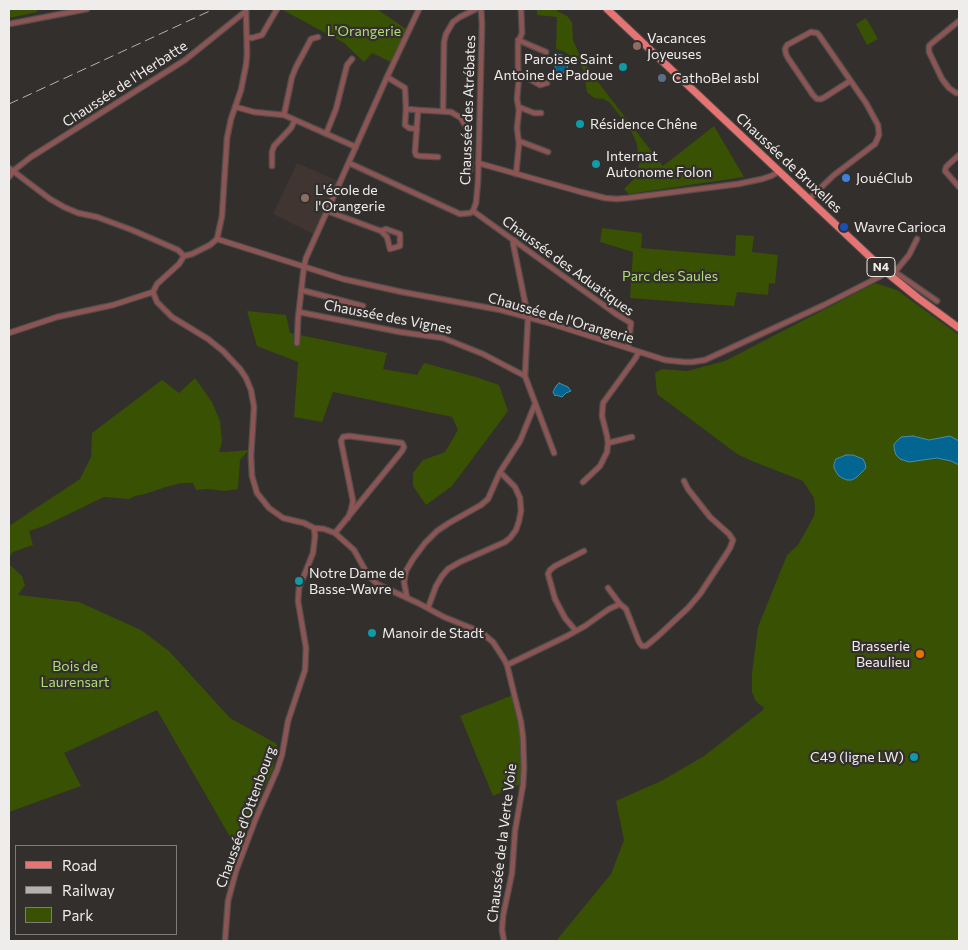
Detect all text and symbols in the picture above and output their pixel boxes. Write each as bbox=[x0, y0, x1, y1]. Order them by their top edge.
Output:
park label: L'Orangerie bbox=[327, 23, 401, 39]
place label: Vacances Joyeuses bbox=[647, 30, 706, 62]
street label: Chaussée des Atrébates bbox=[457, 35, 479, 185]
street label: Chaussée de l'Herbatte bbox=[59, 37, 191, 131]
marker: Vacances Joyeuses bbox=[631, 40, 643, 52]
place label: Paroisse Saint Antoine de Padoue bbox=[494, 51, 613, 84]
marker: Paroisse Saint Antoine de Padoue bbox=[617, 61, 629, 73]
place label: CathoBel asbl bbox=[672, 70, 759, 86]
marker: CathoBel asbl bbox=[656, 72, 668, 84]
street label: Chaussée de Bruxelles bbox=[732, 109, 846, 217]
place label: Résidence Chêne bbox=[590, 116, 697, 132]
marker: Résidence Chêne bbox=[574, 118, 586, 130]
place label: Internat Autonome Folon bbox=[606, 148, 712, 180]
marker: Internat Autonome Folon bbox=[590, 158, 602, 170]
place label: JouéClub bbox=[856, 170, 913, 186]
marker: JouéClub bbox=[840, 172, 852, 184]
place label: L'école de l'Orangerie bbox=[315, 182, 385, 214]
marker: L'école de l'Orangerie bbox=[299, 192, 311, 204]
street label: Chaussée des Aduatiques bbox=[499, 212, 637, 320]
place label: Wavre Carioca bbox=[854, 219, 946, 235]
marker: Wavre Carioca bbox=[838, 221, 850, 233]
road number: N4 bbox=[867, 258, 895, 276]
park label: Parc des Saules bbox=[622, 268, 718, 284]
street label: Chaussée de l'Orangerie bbox=[486, 289, 636, 347]
street label: Chaussée des Vignes bbox=[323, 296, 453, 338]
place label: Notre Dame de Basse-Wavre bbox=[309, 565, 404, 598]
marker: Notre Dame de Basse-Wavre bbox=[293, 575, 305, 587]
place label: Manoir de Stadt bbox=[382, 625, 484, 641]
marker: Manoir de Stadt bbox=[366, 627, 378, 639]
place label: Brasserie Beaulieu bbox=[852, 638, 910, 670]
marker: Brasserie Beaulieu bbox=[914, 648, 926, 660]
park label: Bois de Laurensart bbox=[41, 658, 109, 690]
street label: Chaussée d'Ottenbourg bbox=[213, 744, 279, 890]
place label: C49 (ligne LW) bbox=[810, 749, 904, 765]
marker: C49 (ligne LW) bbox=[908, 751, 920, 763]
street label: Chaussée de la Verte Voie bbox=[484, 763, 520, 923]
legend bbox=[15, 845, 178, 935]
text: Road bbox=[62, 856, 97, 874]
text: Railway bbox=[62, 881, 115, 899]
text: Park bbox=[62, 906, 93, 924]

